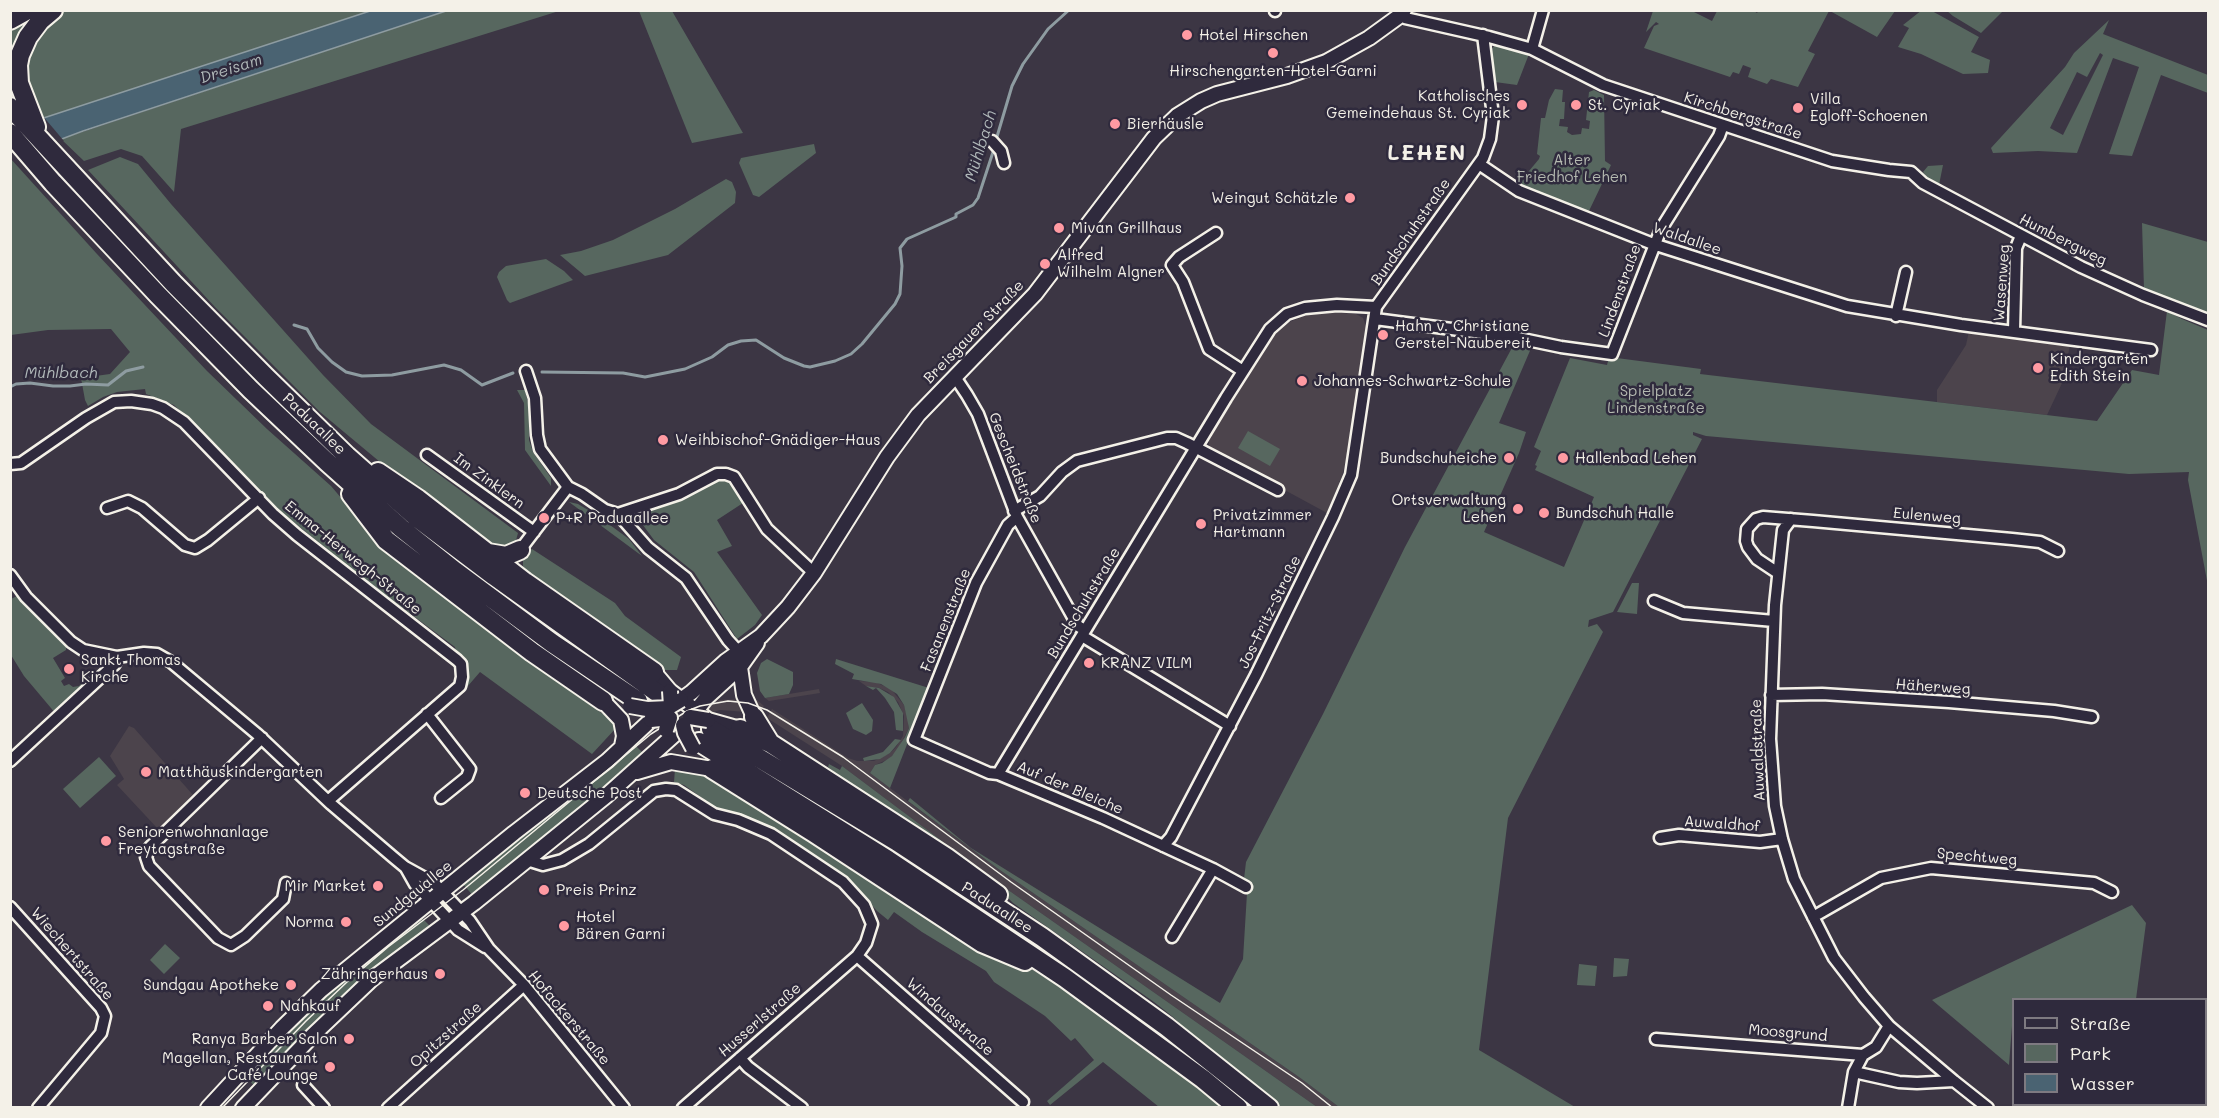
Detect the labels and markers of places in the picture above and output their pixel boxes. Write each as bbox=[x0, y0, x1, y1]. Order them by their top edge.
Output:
place label: Hotel Hirschen bbox=[1199, 26, 1308, 44]
marker: Hotel Hirschen bbox=[1180, 28, 1194, 42]
marker: Hirschengarten-Hotel-Garni bbox=[1266, 46, 1280, 60]
place label: Hirschengarten-Hotel-Garni bbox=[1169, 62, 1377, 80]
place label: Katholisches Gemeindehaus St. Cyriak bbox=[1326, 87, 1510, 122]
place label: Villa Egloff-Schoenen bbox=[1810, 90, 1928, 125]
place label: St. Cyriak bbox=[1588, 96, 1660, 114]
marker: Katholisches Gemeindehaus St. Cyriak bbox=[1515, 98, 1529, 112]
marker: St. Cyriak bbox=[1569, 98, 1583, 112]
marker: Villa Egloff-Schoenen bbox=[1791, 101, 1805, 115]
place label: Bierhäusle bbox=[1127, 115, 1204, 133]
marker: Bierhäusle bbox=[1108, 117, 1122, 131]
place label: Weingut Schätzle bbox=[1211, 189, 1338, 207]
marker: Weingut Schätzle bbox=[1343, 191, 1357, 205]
place label: Mivan Grillhaus bbox=[1071, 219, 1182, 237]
marker: Mivan Grillhaus bbox=[1052, 221, 1066, 235]
place label: Alfred Wilhelm Algner bbox=[1057, 246, 1165, 281]
marker: Alfred Wilhelm Algner bbox=[1038, 257, 1052, 271]
place label: Hahn v. Christiane Gerstel-Naubereit bbox=[1395, 317, 1532, 352]
marker: Hahn v. Christiane Gerstel-Naubereit bbox=[1376, 328, 1390, 342]
place label: Kindergarten Edith Stein bbox=[2050, 350, 2148, 385]
marker: Kindergarten Edith Stein bbox=[2031, 361, 2045, 375]
place label: Johannes-Schwartz-Schule bbox=[1314, 372, 1511, 390]
marker: Johannes-Schwartz-Schule bbox=[1295, 374, 1309, 388]
place label: Weihbischof-Gnädiger-Haus bbox=[675, 431, 881, 449]
marker: Weihbischof-Gnädiger-Haus bbox=[656, 433, 670, 447]
place label: Bundschuheiche bbox=[1380, 449, 1497, 467]
place label: Hallenbad Lehen bbox=[1575, 449, 1697, 467]
marker: Bundschuheiche bbox=[1502, 451, 1516, 465]
marker: Hallenbad Lehen bbox=[1556, 451, 1570, 465]
place label: Ortsverwaltung Lehen bbox=[1391, 491, 1506, 526]
marker: Ortsverwaltung Lehen bbox=[1511, 502, 1525, 516]
place label: Bundschuh Halle bbox=[1556, 504, 1674, 522]
place label: Privatzimmer Hartmann bbox=[1213, 506, 1312, 541]
marker: Bundschuh Halle bbox=[1537, 506, 1551, 520]
place label: P+R Paduaallee bbox=[556, 509, 669, 527]
marker: P+R Paduaallee bbox=[537, 511, 551, 525]
marker: Privatzimmer Hartmann bbox=[1194, 517, 1208, 531]
place label: Sankt Thomas Kirche bbox=[81, 651, 181, 686]
place label: KRANZ VILM bbox=[1101, 654, 1192, 672]
marker: KRANZ VILM bbox=[1082, 656, 1096, 670]
marker: Sankt Thomas Kirche bbox=[62, 662, 76, 676]
place label: Matthäuskindergarten bbox=[158, 763, 323, 781]
marker: Matthäuskindergarten bbox=[139, 765, 153, 779]
place label: Deutsche Post bbox=[537, 784, 642, 802]
marker: Deutsche Post bbox=[518, 786, 532, 800]
place label: Seniorenwohnanlage Freytagstraße bbox=[118, 823, 269, 858]
marker: Seniorenwohnanlage Freytagstraße bbox=[99, 834, 113, 848]
place label: Mir Market bbox=[284, 877, 366, 895]
marker: Mir Market bbox=[371, 879, 385, 893]
place label: Preis Prinz bbox=[556, 881, 637, 899]
marker: Preis Prinz bbox=[537, 883, 551, 897]
place label: Hotel Bären Garni bbox=[576, 908, 665, 943]
place label: Norma bbox=[285, 913, 334, 931]
marker: Norma bbox=[339, 915, 353, 929]
marker: Hotel Bären Garni bbox=[557, 919, 571, 933]
place label: Zähringerhaus bbox=[321, 965, 428, 983]
marker: Zähringerhaus bbox=[433, 967, 447, 981]
place label: Sundgau Apotheke bbox=[143, 976, 279, 994]
marker: Sundgau Apotheke bbox=[284, 978, 298, 992]
place label: Nahkauf bbox=[280, 997, 340, 1015]
marker: Nahkauf bbox=[261, 999, 275, 1013]
place label: Ranya Barber Salon bbox=[192, 1030, 337, 1048]
marker: Ranya Barber Salon bbox=[342, 1032, 356, 1046]
place label: Magellan, Restaurant Café Lounge bbox=[162, 1049, 318, 1084]
marker: Magellan, Restaurant Café Lounge bbox=[323, 1060, 337, 1074]

